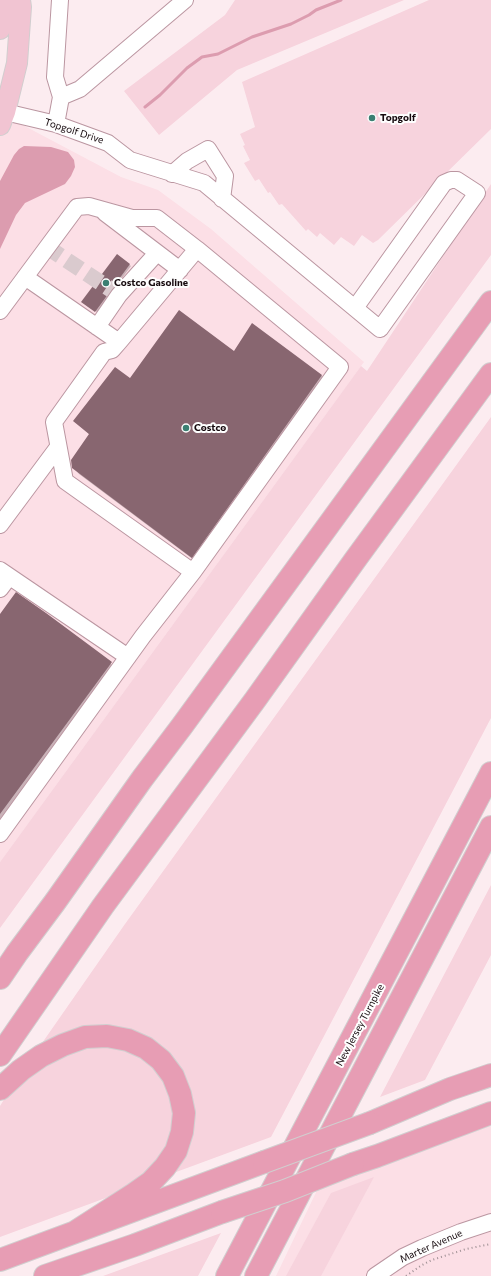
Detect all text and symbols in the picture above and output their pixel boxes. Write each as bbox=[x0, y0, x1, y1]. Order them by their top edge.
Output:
place label: Topgolf bbox=[380, 112, 416, 124]
marker: Topgolf bbox=[367, 113, 377, 123]
street label: Topgolf Drive bbox=[43, 116, 105, 146]
place label: Costco Gasoline bbox=[114, 277, 188, 289]
marker: Costco Gasoline bbox=[101, 278, 111, 288]
place label: Costco bbox=[194, 422, 226, 434]
marker: Costco bbox=[181, 423, 191, 433]
street label: New Jersey Turnpike bbox=[333, 982, 387, 1068]
street label: Marter Avenue bbox=[398, 1227, 464, 1265]

